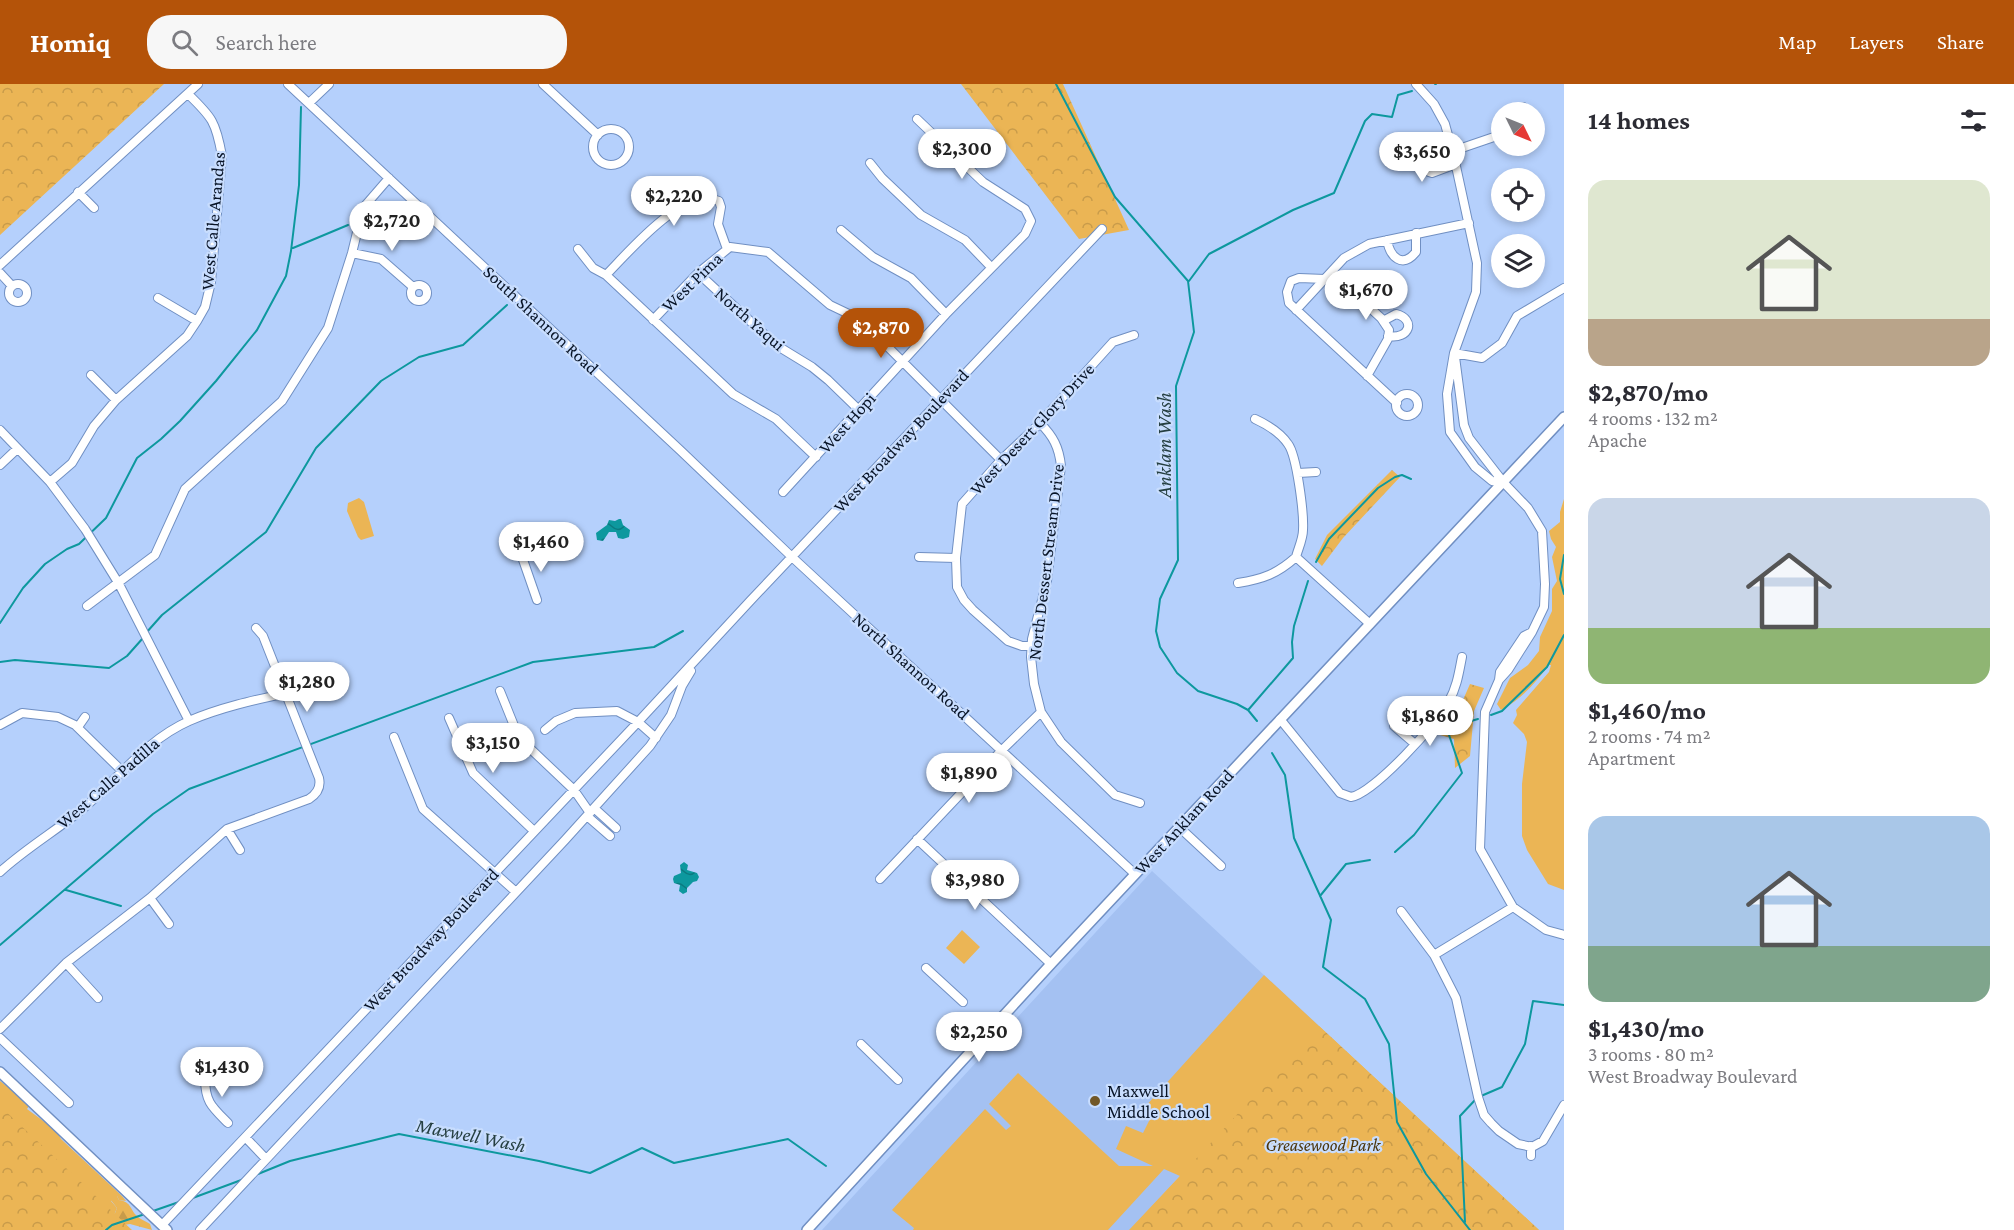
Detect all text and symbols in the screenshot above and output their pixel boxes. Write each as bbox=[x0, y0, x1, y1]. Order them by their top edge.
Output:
search box bbox=[147, 15, 567, 69]
icon: search bbox=[168, 26, 201, 59]
text: Homiq bbox=[30, 27, 111, 58]
text: Search here bbox=[216, 30, 317, 55]
text: Map bbox=[1778, 30, 1817, 54]
text: Layers bbox=[1850, 30, 1904, 54]
text: Share bbox=[1937, 30, 1984, 54]
north arrow bbox=[1491, 102, 1545, 156]
map controls bbox=[1491, 102, 1545, 288]
icon: filters bbox=[1957, 104, 1990, 137]
text: 14 homes bbox=[1588, 106, 1690, 135]
pin: $2,300 bbox=[913, 129, 1011, 180]
pin: $3,650 bbox=[1373, 132, 1471, 183]
text: $2,300 bbox=[932, 137, 992, 159]
text: $3,650 bbox=[1393, 140, 1451, 162]
street label: West Calle Arandas bbox=[197, 151, 229, 291]
button: locate bbox=[1491, 168, 1545, 222]
pin: $2,220 bbox=[625, 176, 723, 227]
text: $2,220 bbox=[645, 184, 703, 206]
pin: $2,720 bbox=[343, 201, 441, 252]
text: $2,720 bbox=[363, 209, 421, 231]
icon: home bbox=[1735, 219, 1843, 327]
button: layers bbox=[1491, 234, 1545, 288]
street label: West Pima bbox=[657, 248, 727, 316]
street label: South Shannon Road bbox=[479, 261, 603, 379]
pin: $1,670 bbox=[1317, 270, 1415, 321]
text: $1,670 bbox=[1339, 278, 1393, 300]
street label: North Yaqui bbox=[711, 283, 789, 355]
pin: $2,870 bbox=[832, 308, 930, 359]
text: $2,870 bbox=[852, 316, 910, 338]
street label: West Desert Glory Drive bbox=[966, 359, 1098, 499]
street label: West Broadway Boulevard bbox=[829, 365, 973, 517]
text: $2,870/mo bbox=[1588, 378, 1708, 407]
street label: West Hopi bbox=[814, 388, 880, 458]
water label: Anklam Wash bbox=[1153, 392, 1175, 499]
text: 4 rooms · 132 m² bbox=[1588, 407, 1718, 429]
text: Apache bbox=[1588, 429, 1647, 451]
street label: North Dessert Stream Drive bbox=[1024, 463, 1068, 661]
pin: $1,460 bbox=[492, 522, 590, 573]
text: $1,460 bbox=[513, 530, 569, 552]
icon: home bbox=[1735, 537, 1843, 645]
street label: North Shannon Road bbox=[848, 608, 974, 724]
pin: $1,280 bbox=[258, 662, 356, 713]
text: $1,280 bbox=[278, 670, 336, 692]
pin: $1,860 bbox=[1381, 696, 1479, 747]
text: $1,460/mo bbox=[1588, 696, 1706, 725]
text: $1,860 bbox=[1401, 704, 1459, 726]
pin: $3,150 bbox=[444, 723, 542, 774]
text: 2 rooms · 74 m² bbox=[1588, 725, 1710, 747]
text: $3,150 bbox=[466, 731, 520, 753]
street label: West Calle Padilla bbox=[53, 733, 163, 833]
text: Apartment bbox=[1588, 747, 1675, 769]
pin: $1,890 bbox=[920, 753, 1018, 804]
text: $1,890 bbox=[940, 761, 998, 783]
street label: West Anklam Road bbox=[1130, 765, 1238, 879]
icon: home bbox=[1735, 855, 1843, 963]
pin: $3,980 bbox=[926, 860, 1024, 911]
street label: West Broadway Boulevard bbox=[359, 864, 503, 1016]
text: $3,980 bbox=[945, 868, 1005, 890]
pin: $2,250 bbox=[930, 1012, 1028, 1063]
text: $1,430/mo bbox=[1588, 1014, 1704, 1043]
text: $2,250 bbox=[950, 1020, 1008, 1042]
text: 3 rooms · 80 m² bbox=[1588, 1043, 1714, 1065]
pin: $1,430 bbox=[173, 1047, 271, 1098]
text: $1,430 bbox=[194, 1055, 250, 1077]
text: West Broadway Boulevard bbox=[1588, 1065, 1798, 1087]
place label: Maxwell Middle School bbox=[1107, 1081, 1210, 1122]
marker: Maxwell Middle School bbox=[1088, 1094, 1102, 1108]
water label: Maxwell Wash bbox=[413, 1113, 528, 1156]
park label: Greasewood Park bbox=[1266, 1135, 1382, 1155]

